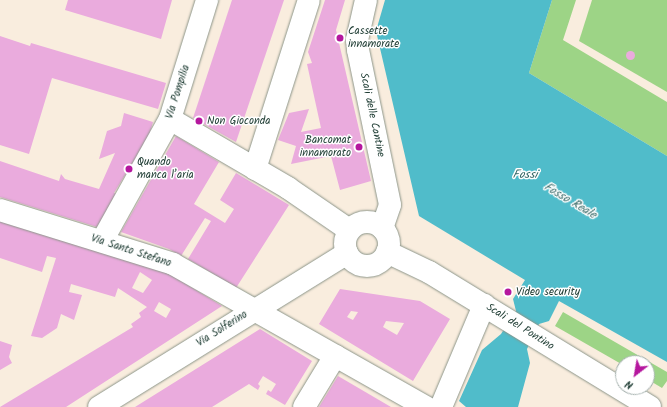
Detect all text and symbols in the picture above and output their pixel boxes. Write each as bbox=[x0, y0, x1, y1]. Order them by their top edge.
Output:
place label: Cassette innamorate bbox=[348, 25, 399, 51]
marker: Cassette innamorate bbox=[335, 33, 345, 43]
street label: Via Pompilia bbox=[163, 63, 193, 121]
street label: Scali delle Cantine bbox=[357, 72, 387, 158]
place label: Non Gioconda bbox=[207, 114, 270, 128]
marker: Non Gioconda bbox=[194, 116, 204, 126]
place label: Bancomat innamorato bbox=[300, 134, 351, 160]
marker: Bancomat innamorato bbox=[354, 142, 364, 152]
place label: Quando manca l’aria bbox=[137, 156, 194, 182]
marker: Quando manca l’aria bbox=[124, 164, 134, 174]
water label: Fossi bbox=[513, 168, 537, 182]
water label: Fosso Reale bbox=[541, 180, 599, 222]
street label: Via Santo Stefano bbox=[89, 232, 173, 270]
place label: Video security bbox=[516, 285, 580, 299]
marker: Video security bbox=[503, 287, 513, 297]
street label: Scali del Pontino bbox=[484, 301, 556, 353]
street label: Via Solferino bbox=[194, 308, 250, 350]
north arrow bbox=[615, 355, 655, 395]
text: N bbox=[622, 375, 637, 394]

